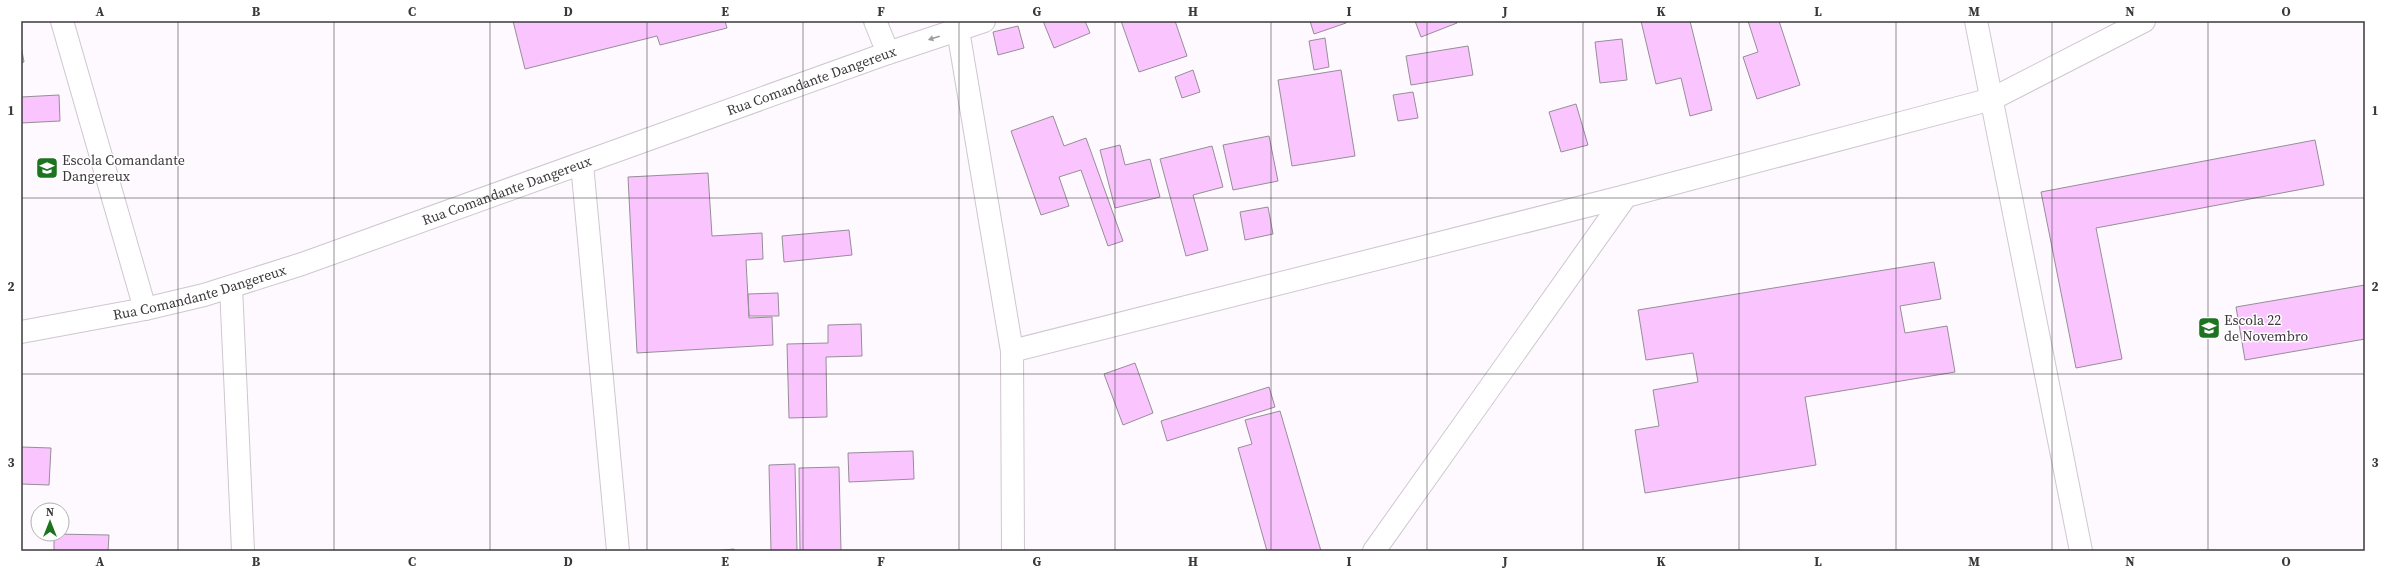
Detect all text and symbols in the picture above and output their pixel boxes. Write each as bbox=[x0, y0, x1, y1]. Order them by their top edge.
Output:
text: A bbox=[96, 3, 105, 20]
text: B bbox=[252, 3, 261, 20]
text: C bbox=[408, 3, 416, 20]
text: D bbox=[563, 3, 573, 20]
text: E bbox=[721, 3, 729, 20]
text: F bbox=[877, 3, 885, 20]
text: G bbox=[1033, 3, 1042, 20]
text: H bbox=[1188, 3, 1198, 20]
text: I bbox=[1346, 3, 1352, 20]
text: J bbox=[1501, 3, 1508, 20]
text: K bbox=[1656, 3, 1666, 20]
text: L bbox=[1814, 3, 1822, 20]
text: M bbox=[1968, 3, 1980, 20]
text: N bbox=[2125, 3, 2135, 20]
text: O bbox=[2281, 3, 2291, 20]
one-way arrow bbox=[927, 35, 939, 41]
street label: Rua Comandante Dangereux bbox=[724, 41, 899, 120]
text: 1 bbox=[7, 102, 15, 119]
text: 1 bbox=[2371, 102, 2379, 119]
place label: Escola Comandante Dangereux bbox=[62, 150, 185, 186]
street label: Rua Comandante Dangereux bbox=[419, 150, 595, 230]
school or university icon: Escola Comandante Dangereux bbox=[34, 155, 60, 181]
street label: Rua Comandante Dangereux bbox=[111, 259, 289, 325]
text: 2 bbox=[7, 278, 15, 295]
text: 2 bbox=[2371, 278, 2379, 295]
place label: Escola 22 de Novembro bbox=[2224, 310, 2309, 346]
school or university icon: Escola 22 de Novembro bbox=[2196, 315, 2222, 341]
text: 3 bbox=[7, 454, 15, 471]
text: 3 bbox=[2371, 454, 2379, 471]
north arrow bbox=[30, 502, 70, 542]
text: N bbox=[46, 505, 54, 520]
text: A bbox=[96, 553, 105, 570]
text: B bbox=[252, 553, 261, 570]
text: C bbox=[408, 553, 416, 570]
text: D bbox=[563, 553, 573, 570]
text: E bbox=[721, 553, 729, 570]
text: F bbox=[877, 553, 885, 570]
text: G bbox=[1033, 553, 1042, 570]
text: H bbox=[1188, 553, 1198, 570]
text: I bbox=[1346, 553, 1352, 570]
text: J bbox=[1501, 553, 1508, 570]
text: K bbox=[1656, 553, 1666, 570]
text: L bbox=[1814, 553, 1822, 570]
text: M bbox=[1968, 553, 1980, 570]
text: N bbox=[2125, 553, 2135, 570]
text: O bbox=[2281, 553, 2291, 570]

